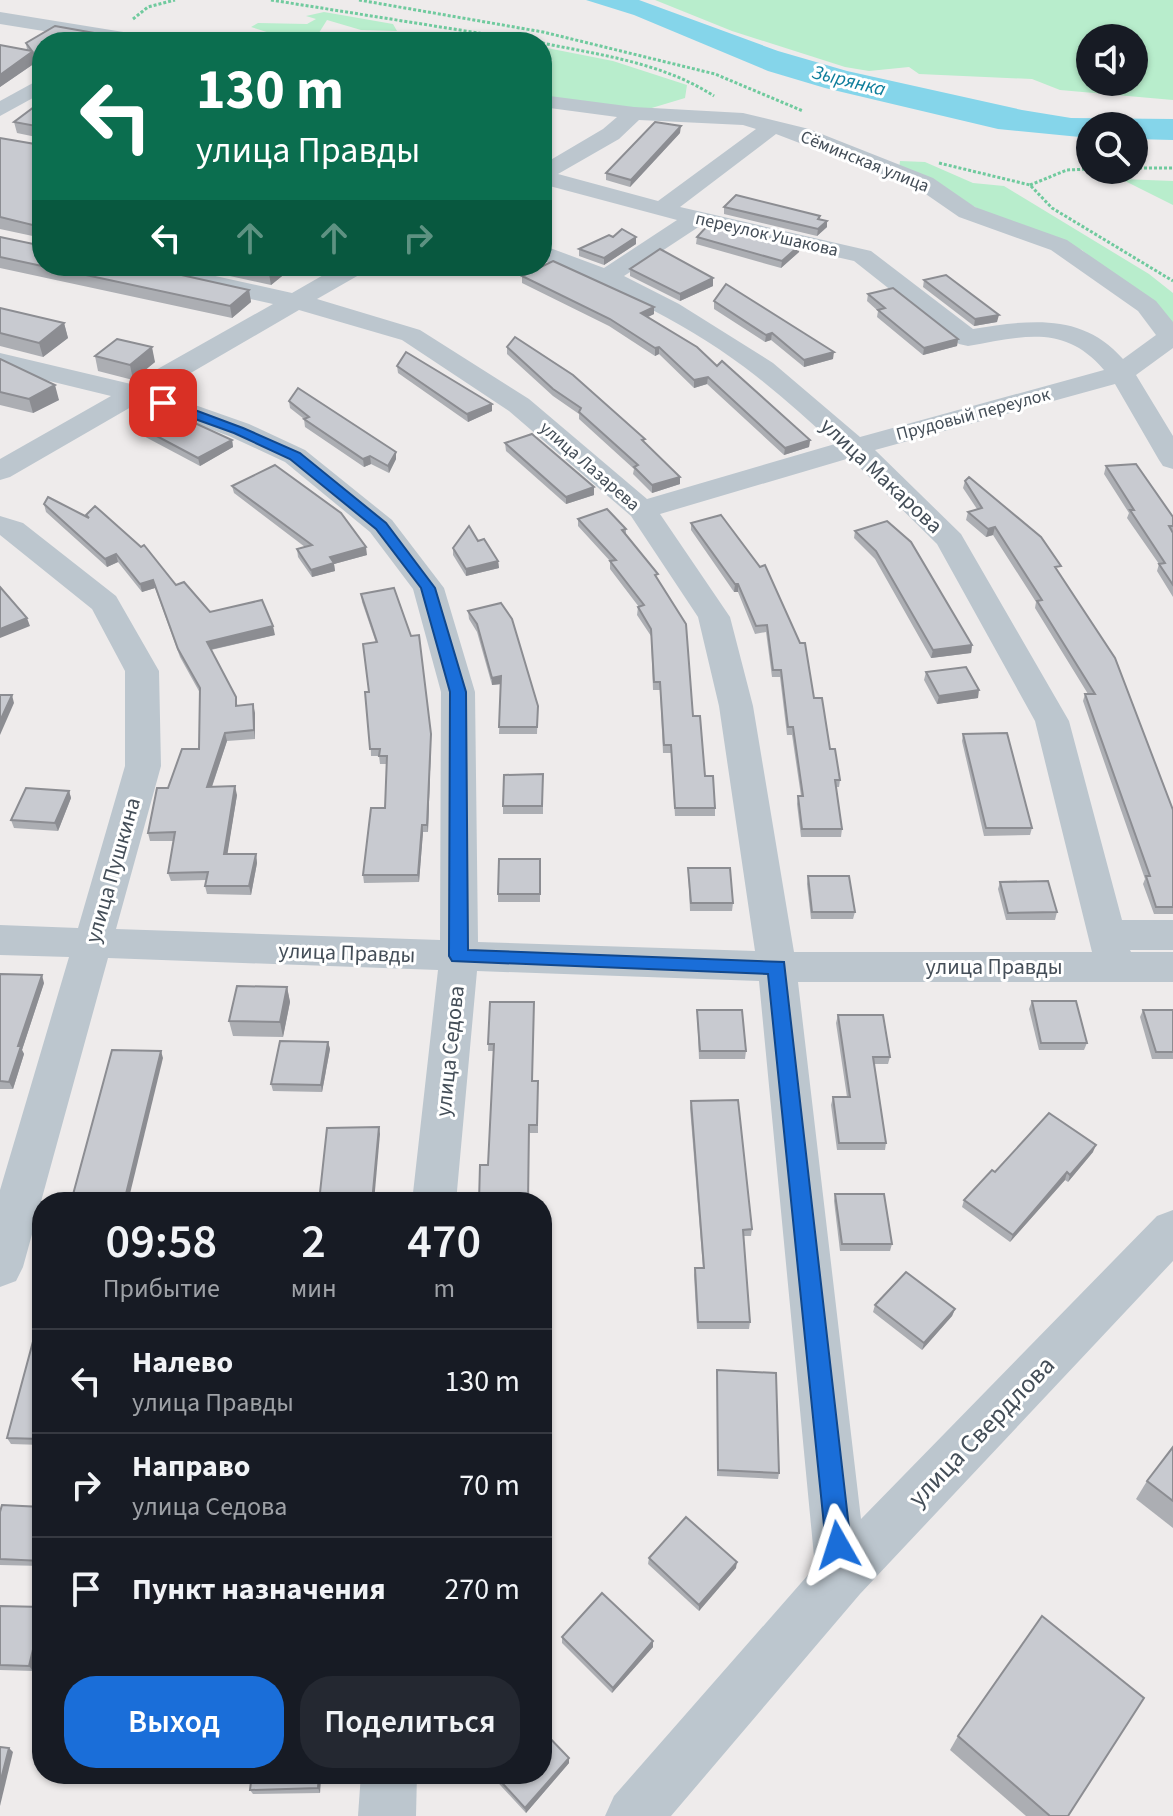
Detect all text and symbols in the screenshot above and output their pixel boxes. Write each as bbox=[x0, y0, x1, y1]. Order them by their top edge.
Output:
map controls bbox=[1076, 24, 1148, 184]
button: sound bbox=[1076, 24, 1148, 96]
text: 130 m bbox=[196, 51, 344, 130]
water label: Зырянка bbox=[809, 58, 889, 104]
icon: left bbox=[64, 64, 168, 168]
button: search bbox=[1076, 112, 1148, 184]
street label: Сёминская улица bbox=[797, 124, 933, 199]
text: улица Правды bbox=[196, 125, 420, 176]
street label: переулок Ушакова bbox=[693, 206, 841, 263]
icon: left bbox=[144, 216, 188, 260]
icon: ahead bbox=[228, 216, 272, 260]
icon: ahead bbox=[312, 216, 356, 260]
icon: right bbox=[396, 216, 440, 260]
pin bbox=[129, 369, 197, 437]
icon: arrive bbox=[141, 381, 185, 425]
street label: Прудовый переулок bbox=[893, 382, 1053, 447]
street label: улица Макарова bbox=[813, 410, 950, 541]
street label: улица Лазарева bbox=[534, 416, 645, 517]
street label: улица Пушкина bbox=[77, 794, 149, 947]
street label: улица Правды bbox=[278, 935, 416, 971]
street label: улица Правды bbox=[926, 951, 1062, 983]
street label: улица Седова bbox=[427, 984, 473, 1118]
text: 09:58 bbox=[106, 1208, 217, 1276]
text: 2 bbox=[301, 1208, 326, 1276]
text: 470 bbox=[407, 1208, 481, 1276]
text: Прибытие bbox=[103, 1270, 220, 1307]
text: мин bbox=[291, 1270, 337, 1307]
text: m bbox=[433, 1270, 455, 1307]
text: Налево bbox=[132, 1341, 233, 1384]
street label: улица Свердлова bbox=[900, 1348, 1063, 1515]
icon: left bbox=[64, 1359, 108, 1403]
text: 130 m bbox=[444, 1360, 520, 1403]
text: улица Правды bbox=[132, 1384, 294, 1421]
text: Направо bbox=[132, 1445, 250, 1488]
icon: right bbox=[64, 1463, 108, 1507]
text: 70 m bbox=[459, 1464, 520, 1507]
text: улица Седова bbox=[132, 1488, 287, 1525]
position arrow bbox=[796, 1503, 880, 1587]
icon: arrive bbox=[64, 1567, 108, 1611]
text: Пункт назначения bbox=[132, 1568, 386, 1611]
text: 270 m bbox=[444, 1568, 520, 1611]
button: Выход bbox=[64, 1676, 284, 1768]
button: Поделиться bbox=[300, 1676, 520, 1768]

